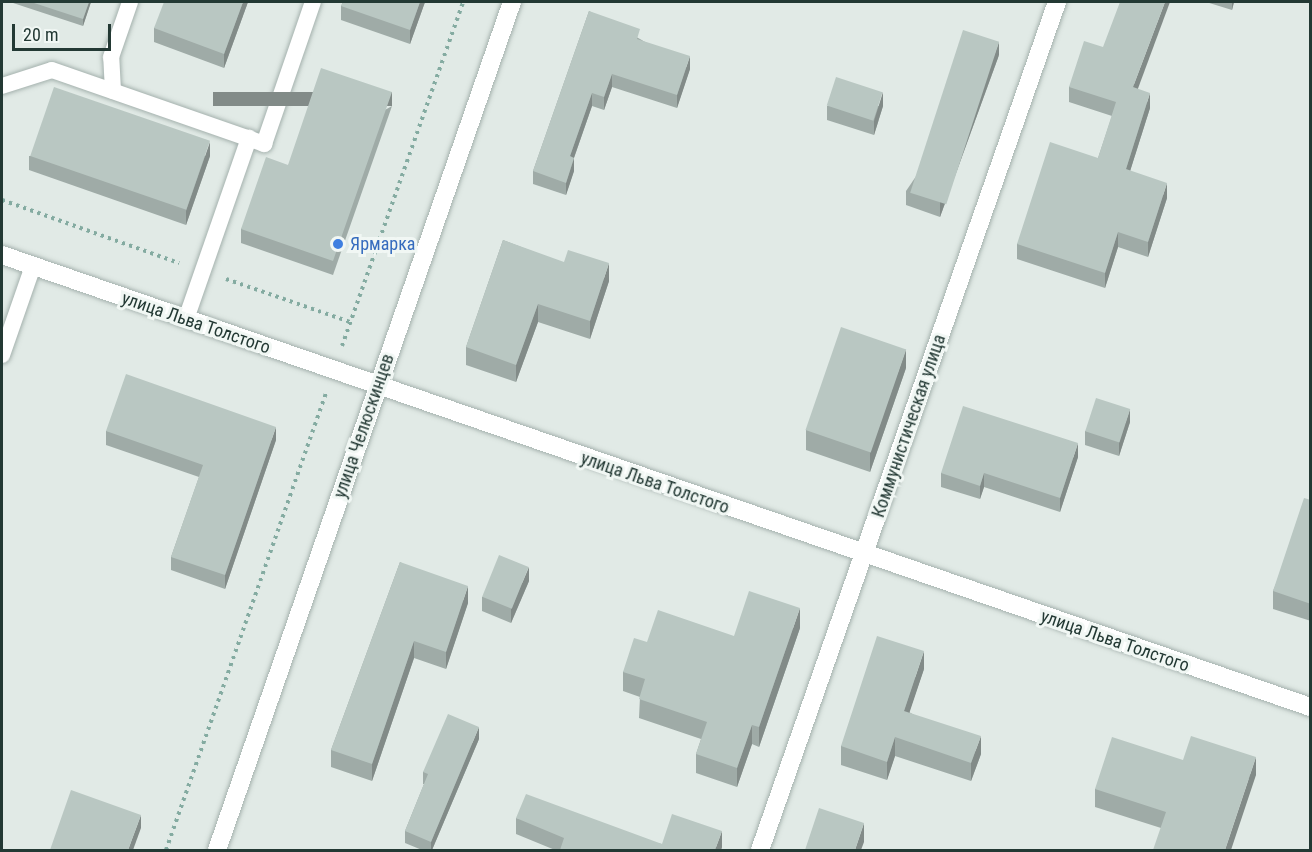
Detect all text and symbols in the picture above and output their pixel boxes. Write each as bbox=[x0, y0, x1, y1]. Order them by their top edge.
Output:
scale bar bbox=[15, 12, 114, 50]
text: 20 m bbox=[23, 24, 58, 45]
place label: Ярмарка bbox=[350, 233, 415, 255]
marker: Ярмарка bbox=[331, 237, 345, 251]
street label: улица Льва Толстого bbox=[119, 287, 273, 359]
street label: Коммунистическая улица bbox=[868, 332, 950, 520]
street label: улица Челюскинцев bbox=[329, 351, 399, 501]
street label: улица Льва Толстого bbox=[578, 447, 732, 519]
street label: улица Льва Толстого bbox=[1038, 605, 1192, 677]

